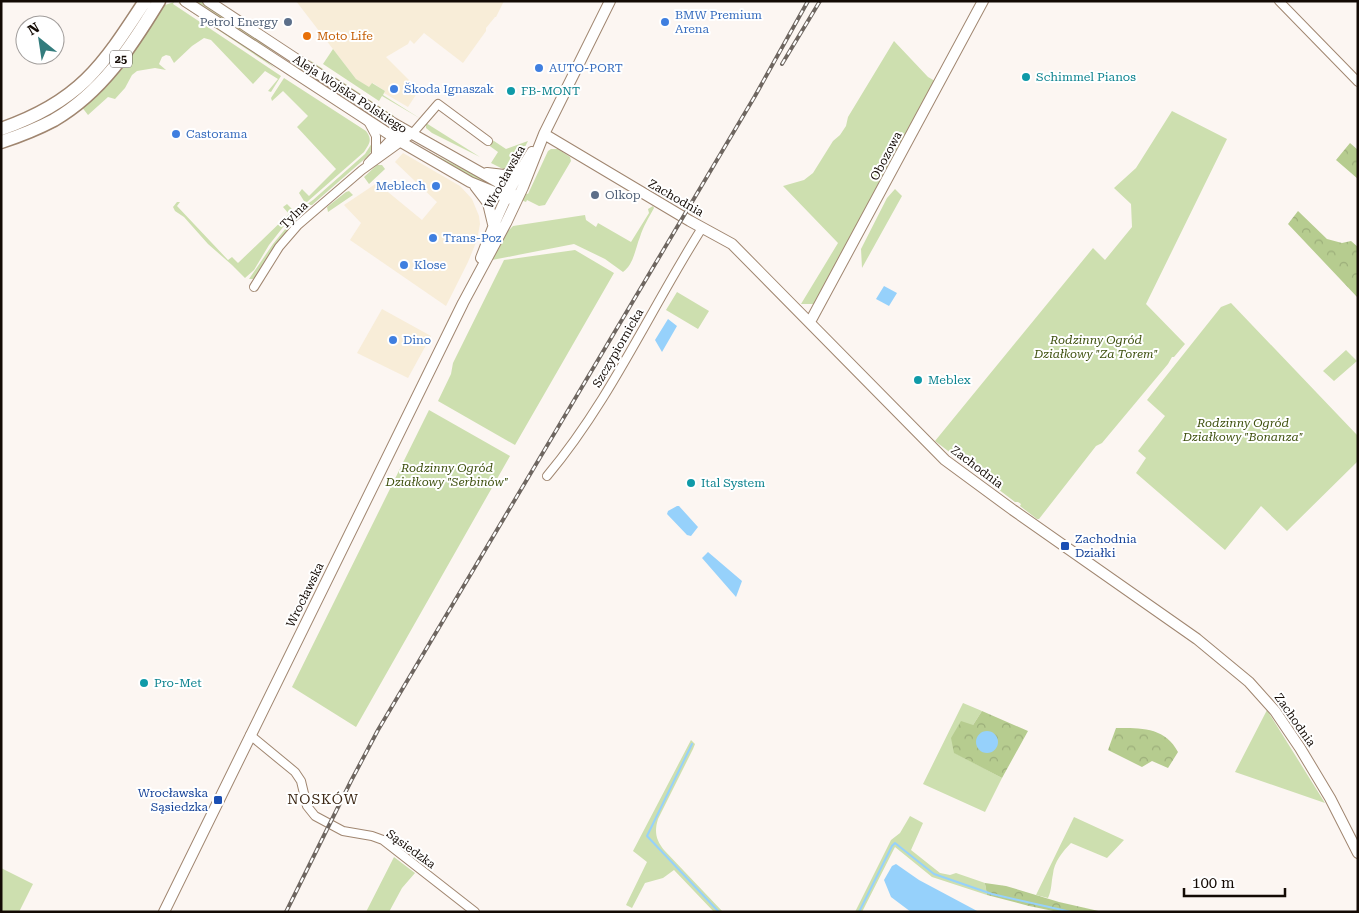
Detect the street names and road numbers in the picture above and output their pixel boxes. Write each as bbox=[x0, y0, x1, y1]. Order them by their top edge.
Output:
road number: 25 bbox=[110, 51, 132, 68]
street label: Aleja Wojska Polskiego bbox=[290, 52, 410, 136]
street label: Obozowa bbox=[867, 129, 905, 183]
street label: Wrocławska bbox=[482, 143, 528, 211]
street label: Zachodnia bbox=[646, 177, 707, 220]
street label: Tylna bbox=[277, 198, 311, 232]
street label: Szczypiornicka bbox=[590, 306, 646, 390]
street label: Zachodnia bbox=[948, 443, 1006, 491]
street label: Wrocławska bbox=[283, 560, 327, 630]
street label: Zachodnia bbox=[1272, 691, 1319, 750]
street label: Sąsiedzka bbox=[384, 827, 439, 872]

